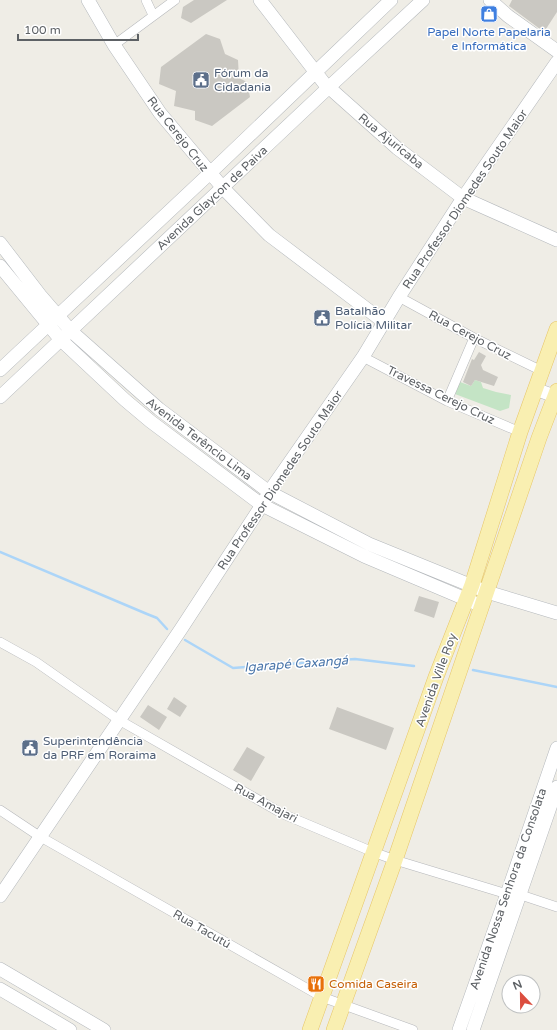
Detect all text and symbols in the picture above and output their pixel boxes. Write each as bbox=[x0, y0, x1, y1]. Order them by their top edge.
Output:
shop icon: Papel Norte Papelaria e Informática bbox=[479, 4, 499, 24]
scale bar bbox=[18, 16, 138, 42]
text: 100 m bbox=[24, 23, 61, 37]
place label: Papel Norte Papelaria e Informática bbox=[427, 25, 551, 53]
place label: Fórum da Cidadania bbox=[214, 66, 271, 94]
public building icon: Fórum da Cidadania bbox=[191, 70, 211, 90]
street label: Rua Cerejo Cruz bbox=[144, 94, 212, 174]
street label: Rua Professor Diomedes Souto Maior bbox=[400, 106, 531, 291]
street label: Rua Ajuricaba bbox=[356, 110, 426, 172]
street label: Avenida Glaycon de Paiva bbox=[154, 143, 270, 253]
place label: Batalhão Polícia Militar bbox=[335, 304, 412, 332]
street label: Rua Cerejo Cruz bbox=[426, 307, 514, 363]
public building icon: Batalhão Polícia Militar bbox=[312, 308, 332, 328]
street label: Travessa Cerejo Cruz bbox=[385, 363, 497, 427]
street label: Rua Professor Diomedes Souto Maior bbox=[215, 387, 346, 572]
street label: Avenida Terêncio Lima bbox=[143, 395, 255, 483]
street label: Avenida Ville Roy bbox=[413, 631, 460, 729]
water label: Igarapé Caxangá bbox=[243, 652, 349, 676]
place label: Superintendência da PRF em Roraima bbox=[43, 734, 156, 762]
public building icon: Superintendência da PRF em Roraima bbox=[20, 738, 40, 758]
street label: Rua Amajari bbox=[232, 780, 300, 826]
street label: Avenida Nossa Senhora da Consolata bbox=[467, 786, 549, 992]
street label: Rua Tacutú bbox=[171, 907, 233, 951]
restaurant icon: Comida Caseira bbox=[306, 974, 326, 994]
north arrow bbox=[501, 974, 541, 1014]
place label: Comida Caseira bbox=[329, 977, 418, 991]

